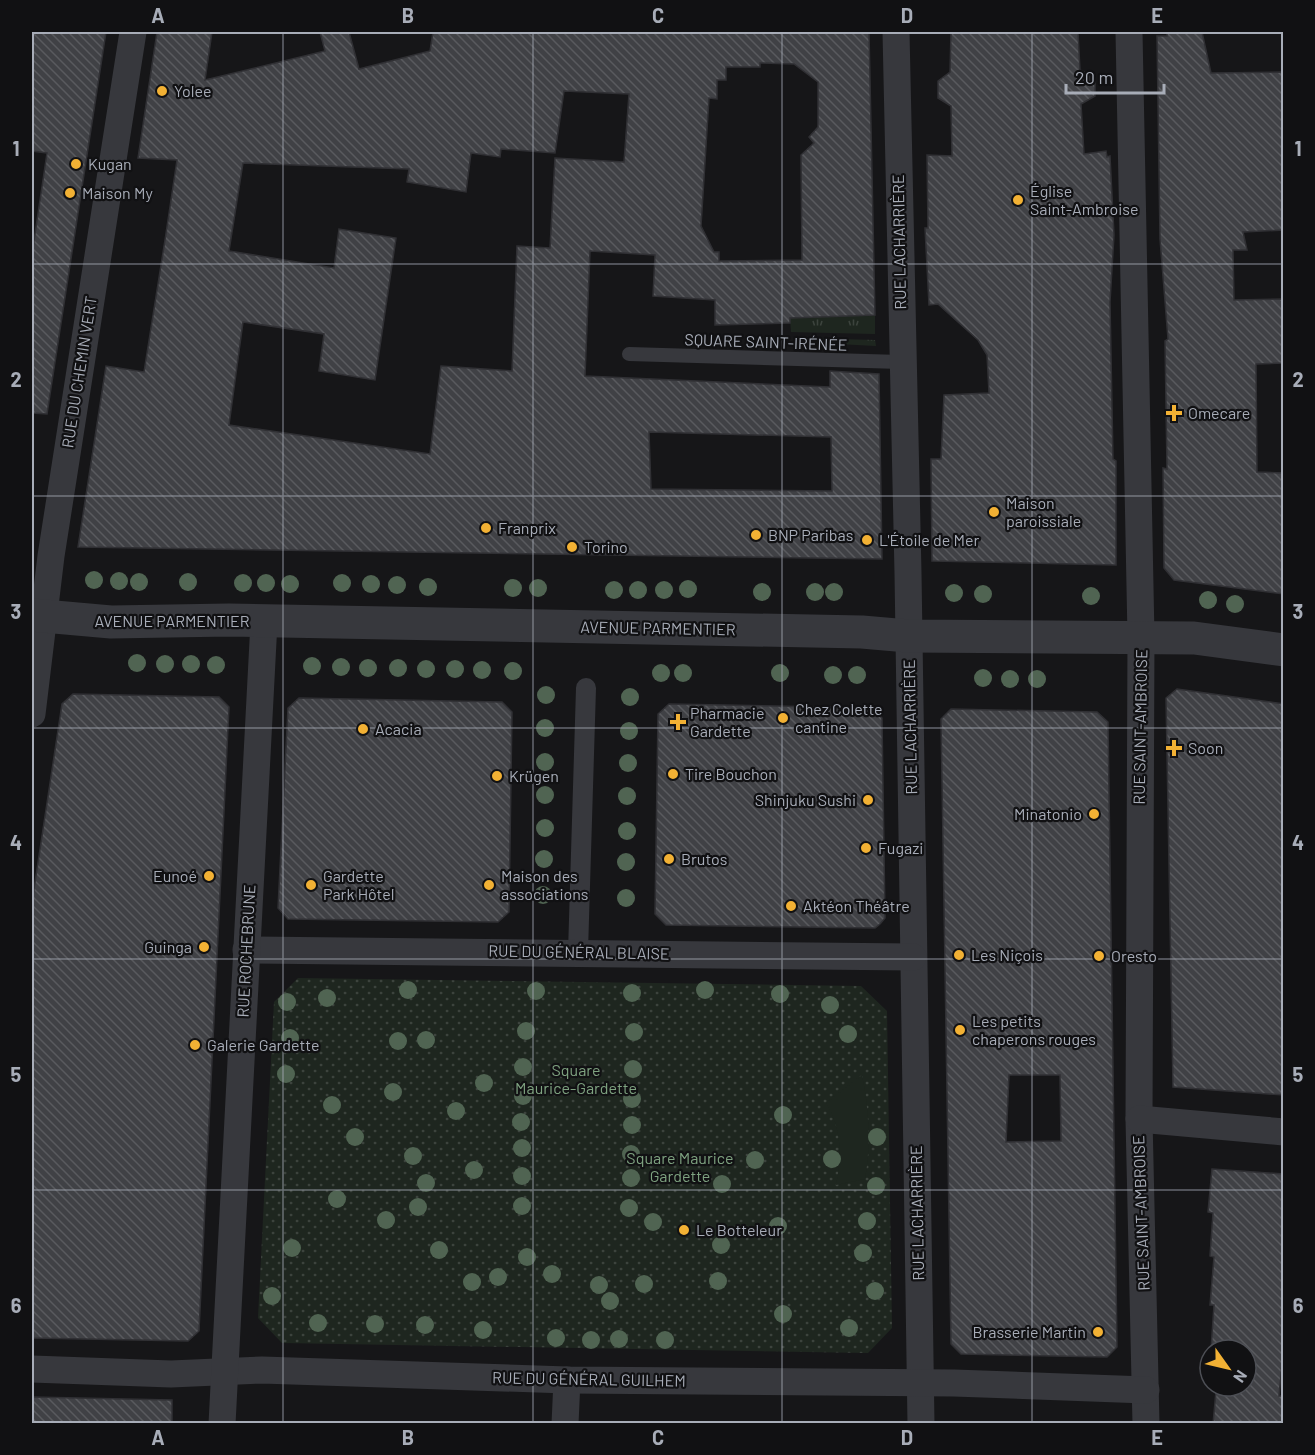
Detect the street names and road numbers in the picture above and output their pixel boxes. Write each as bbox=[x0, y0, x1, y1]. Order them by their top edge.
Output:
street label: RUE LACHARRIÈRE bbox=[888, 174, 909, 310]
street label: RUE DU CHEMIN VERT bbox=[57, 295, 100, 449]
street label: SQUARE SAINT-IRÉNÉE bbox=[684, 329, 848, 354]
street label: AVENUE PARMENTIER bbox=[94, 611, 250, 630]
street label: AVENUE PARMENTIER bbox=[580, 617, 736, 638]
street label: RUE SAINT-AMBROISE bbox=[1129, 649, 1150, 805]
street label: RUE LACHARRIÈRE bbox=[899, 659, 920, 795]
street label: RUE ROCHEBRUNE bbox=[233, 884, 258, 1018]
street label: RUE DU GÉNÉRAL BLAISE bbox=[488, 940, 670, 963]
street label: RUE SAINT-AMBROISE bbox=[1128, 1135, 1153, 1291]
street label: RUE LACHARRIÈRE bbox=[906, 1145, 927, 1281]
street label: RUE DU GÉNÉRAL GUILHEM bbox=[492, 1367, 686, 1390]

